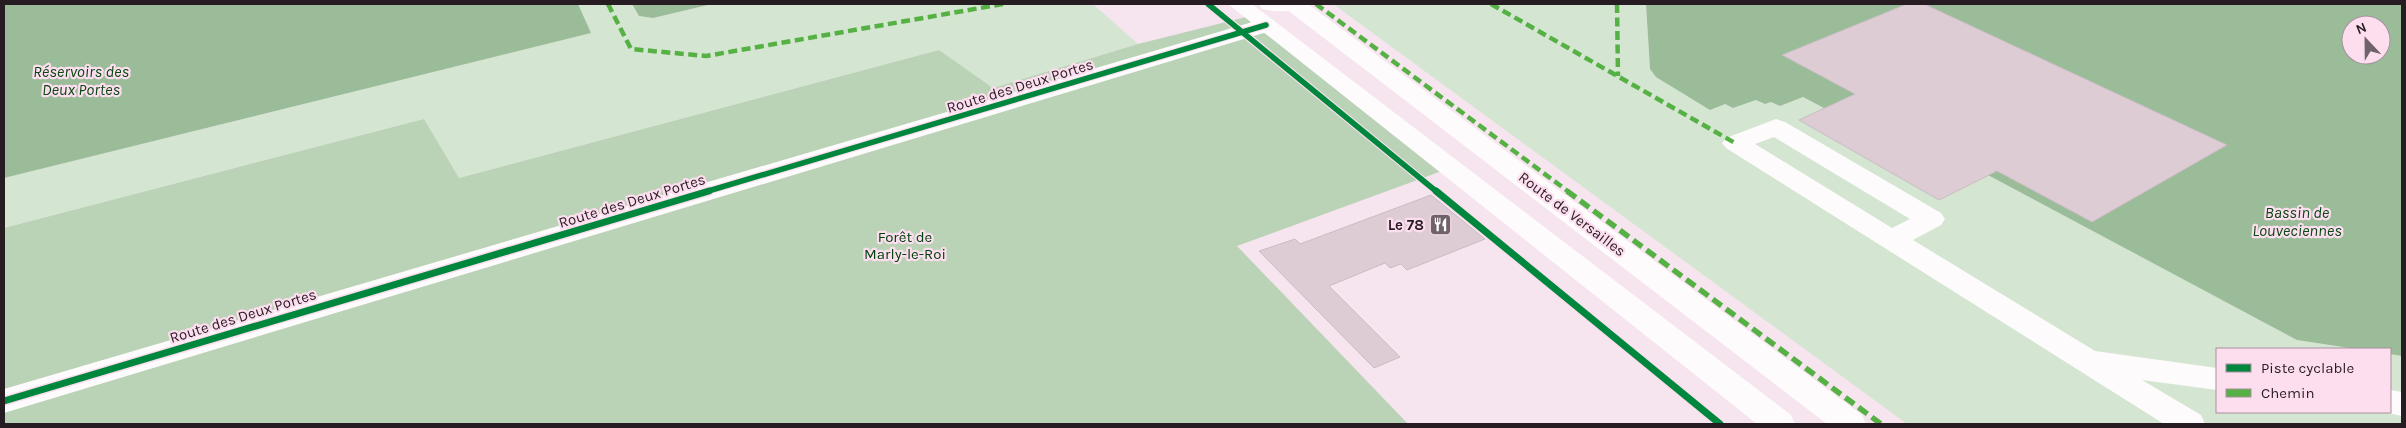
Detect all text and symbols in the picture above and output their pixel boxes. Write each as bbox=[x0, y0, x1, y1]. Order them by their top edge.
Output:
north arrow bbox=[2341, 15, 2391, 65]
text: N bbox=[2353, 19, 2369, 38]
street label: Route des Deux Portes bbox=[944, 55, 1096, 117]
water label: Réservoirs des Deux Portes bbox=[33, 62, 129, 99]
street label: Route de Versailles bbox=[1515, 168, 1629, 260]
street label: Route des Deux Portes bbox=[556, 170, 708, 232]
water label: Bassin de Louveciennes bbox=[2252, 203, 2342, 240]
restaurant icon: Le 78 bbox=[1428, 213, 1452, 237]
place label: Le 78 bbox=[1388, 216, 1424, 234]
park label: Forêt de Marly-le-Roi bbox=[864, 228, 946, 263]
street label: Route des Deux Portes bbox=[167, 285, 319, 347]
legend bbox=[2216, 348, 2391, 413]
text: Piste cyclable bbox=[2261, 359, 2354, 377]
text: Chemin bbox=[2261, 384, 2315, 402]

